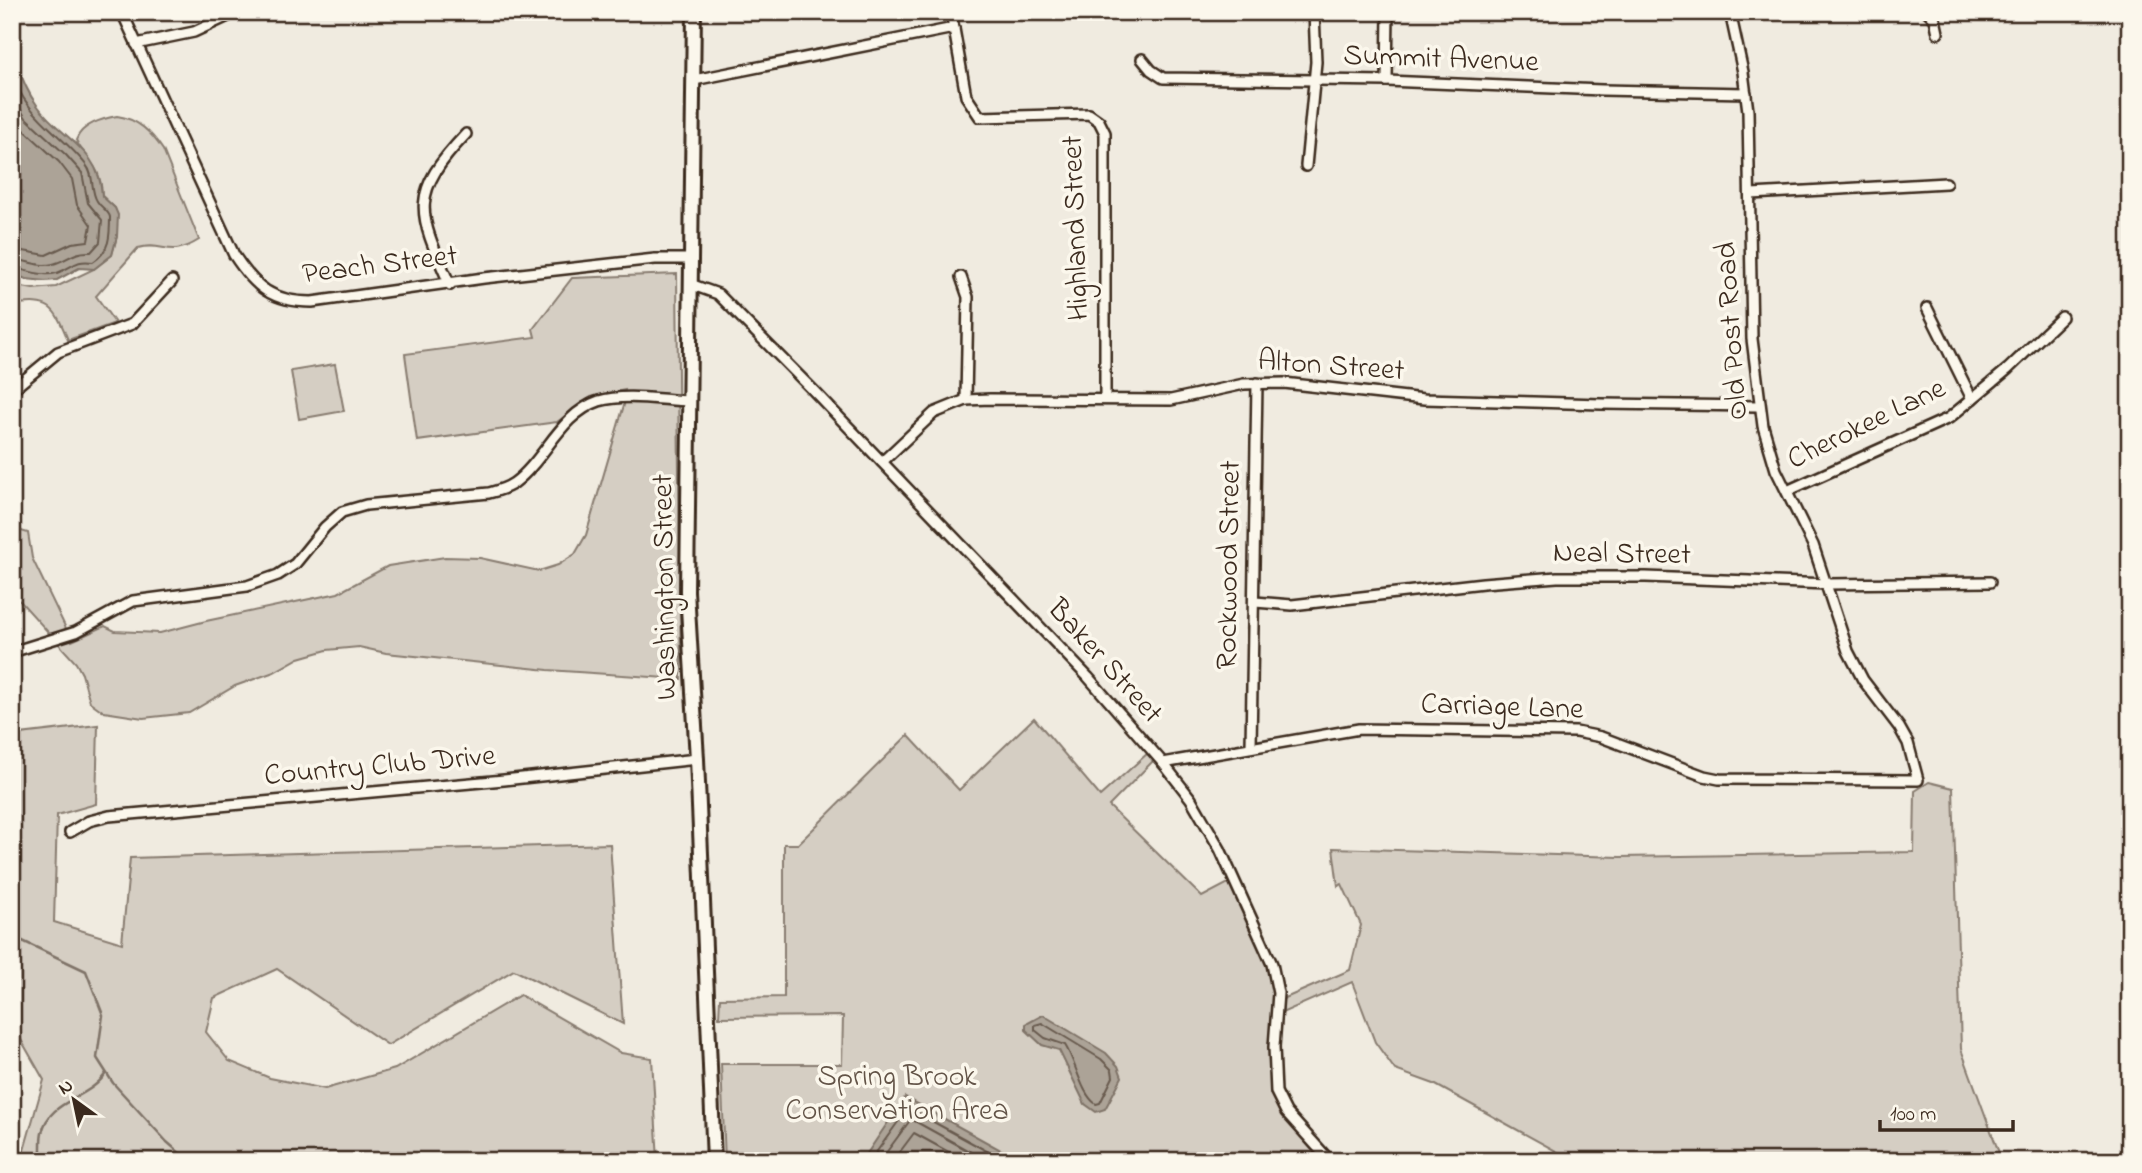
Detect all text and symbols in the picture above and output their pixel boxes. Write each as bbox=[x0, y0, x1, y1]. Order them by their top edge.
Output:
street label: Summit Avenue bbox=[1343, 35, 1540, 85]
street label: Highland Street bbox=[1052, 135, 1102, 321]
street label: Peach Street bbox=[300, 235, 460, 297]
street label: Old Post Road bbox=[1705, 240, 1761, 422]
street label: Alton Street bbox=[1256, 340, 1406, 394]
street label: Cherokee Lane bbox=[1780, 367, 1954, 482]
street label: Rockwood Street bbox=[1206, 460, 1254, 670]
street label: Washington Street bbox=[642, 474, 690, 700]
street label: Neal Street bbox=[1553, 532, 1691, 578]
street label: Baker Street bbox=[1035, 589, 1172, 734]
street label: Carriage Lane bbox=[1420, 683, 1585, 733]
street label: Country Club Drive bbox=[262, 735, 498, 799]
park label: Spring Brook Conservation Area bbox=[785, 1056, 1009, 1134]
north arrow bbox=[38, 1064, 108, 1134]
text: N bbox=[53, 1073, 79, 1103]
scale bar bbox=[1880, 1089, 2012, 1133]
text: 100 m bbox=[1890, 1100, 1936, 1130]

